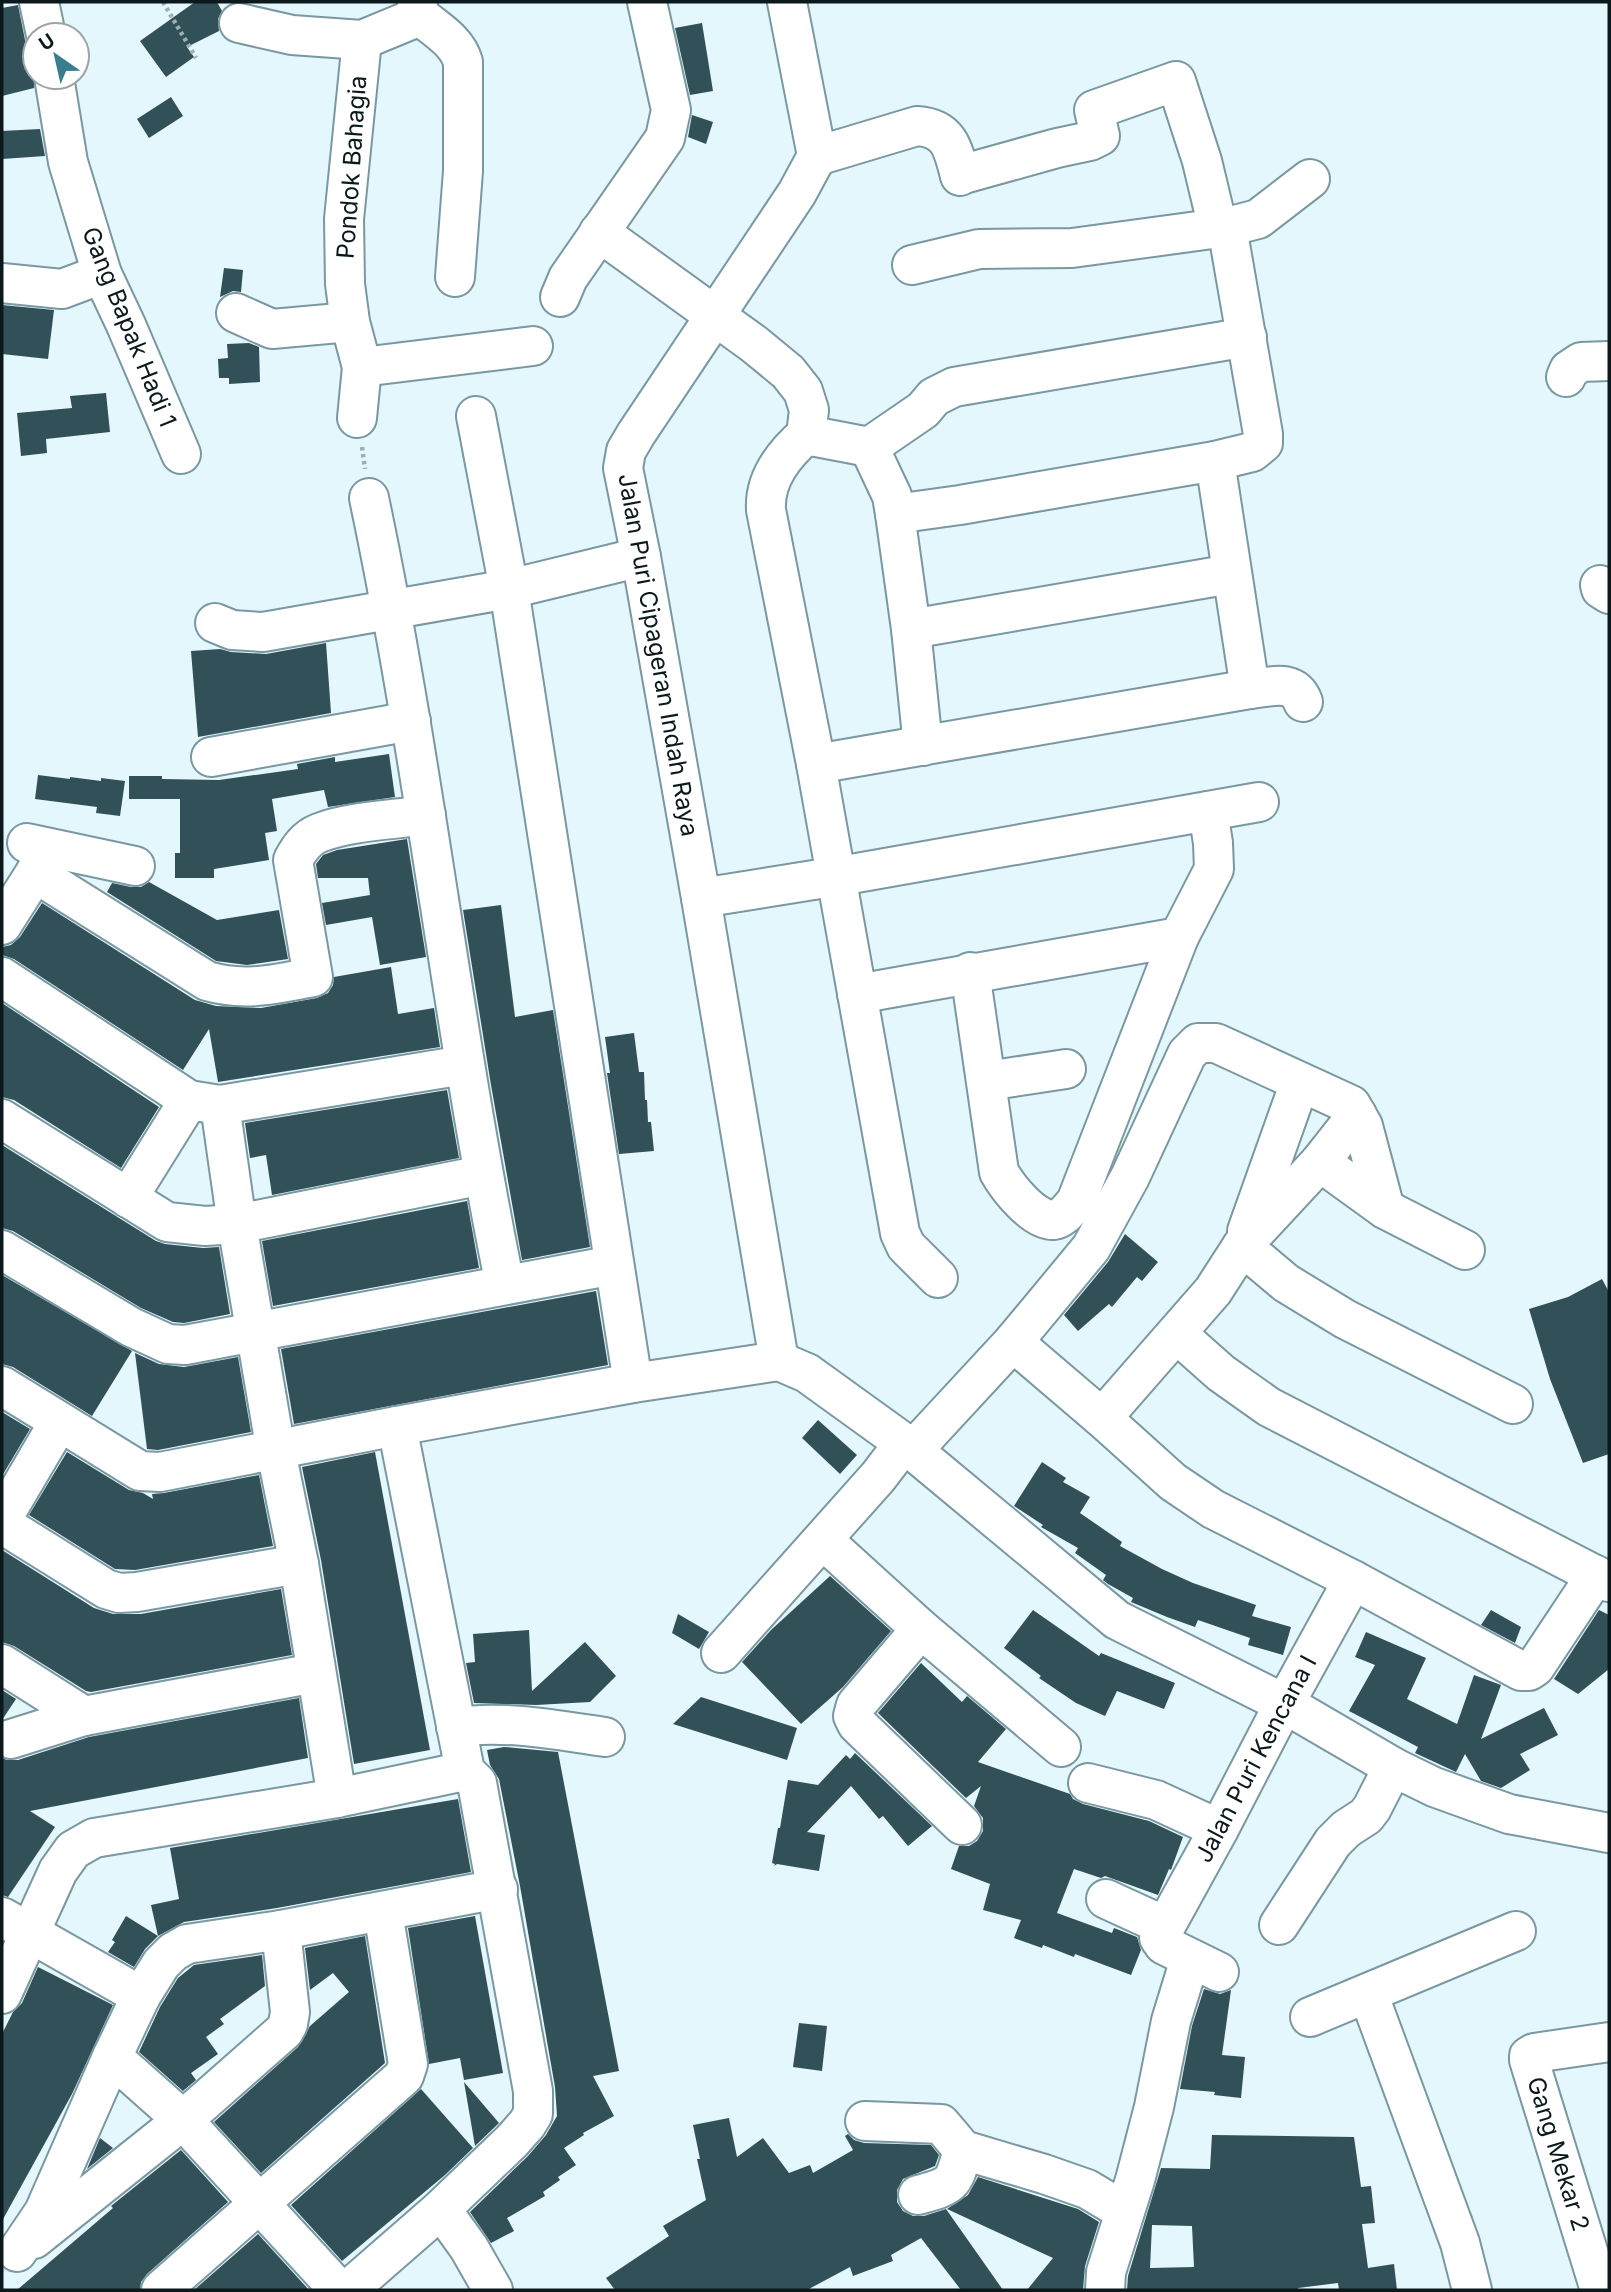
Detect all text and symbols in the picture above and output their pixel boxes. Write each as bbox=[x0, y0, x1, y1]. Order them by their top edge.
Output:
north arrow bbox=[21, 21, 91, 91]
text: U bbox=[35, 29, 59, 56]
street label: Pondok Bahagia bbox=[331, 74, 372, 260]
street label: Gang Bapak Hadi 1 bbox=[76, 223, 183, 431]
street label: Jalan Puri Cipageran Indah Raya bbox=[612, 471, 705, 839]
street label: Jalan Puri Kencana I bbox=[1189, 1650, 1322, 1867]
street label: Gang Mekar 2 bbox=[1521, 2073, 1596, 2234]

